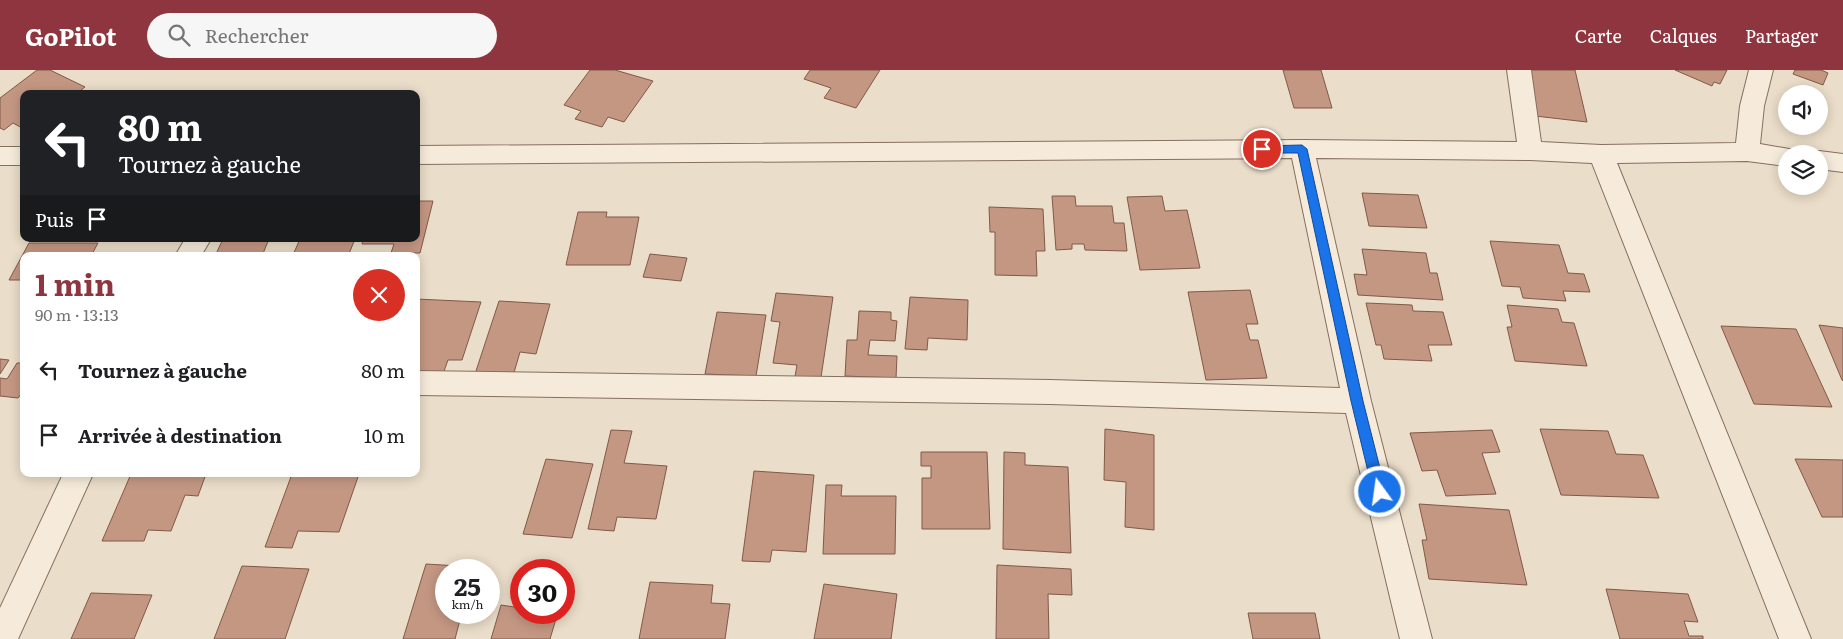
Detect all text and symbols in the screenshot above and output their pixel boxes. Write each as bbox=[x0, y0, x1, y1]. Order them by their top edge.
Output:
search box bbox=[147, 13, 497, 58]
text: GoPilot bbox=[25, 18, 117, 53]
icon: search bbox=[165, 21, 193, 49]
text: Rechercher bbox=[205, 21, 308, 49]
text: Carte bbox=[1575, 22, 1622, 49]
text: Calques bbox=[1650, 22, 1717, 49]
text: Partager bbox=[1745, 22, 1818, 49]
map controls bbox=[1778, 85, 1828, 195]
button: sound bbox=[1778, 85, 1828, 135]
text: 80 m bbox=[118, 100, 202, 152]
icon: left bbox=[35, 110, 100, 175]
pin bbox=[1241, 128, 1283, 170]
icon: arrive bbox=[1248, 135, 1276, 163]
button: layers bbox=[1778, 145, 1828, 195]
text: Tournez à gauche bbox=[118, 147, 301, 180]
text: Puis bbox=[35, 205, 73, 233]
icon: arrive bbox=[83, 205, 111, 233]
text: 1 min bbox=[35, 261, 115, 305]
button: close bbox=[353, 269, 405, 321]
text: 90 m · 13:13 bbox=[35, 302, 119, 326]
icon: left bbox=[35, 356, 63, 384]
text: Tournez à gauche bbox=[78, 356, 247, 384]
text: 80 m bbox=[361, 356, 405, 384]
icon: arrive bbox=[35, 421, 63, 449]
text: Arrivée à destination bbox=[78, 421, 282, 449]
text: 10 m bbox=[364, 421, 405, 449]
position arrow bbox=[1353, 465, 1405, 517]
speed limit sign: 30 bbox=[510, 559, 575, 624]
text: 25 bbox=[454, 567, 481, 604]
text: km/h bbox=[452, 595, 483, 613]

